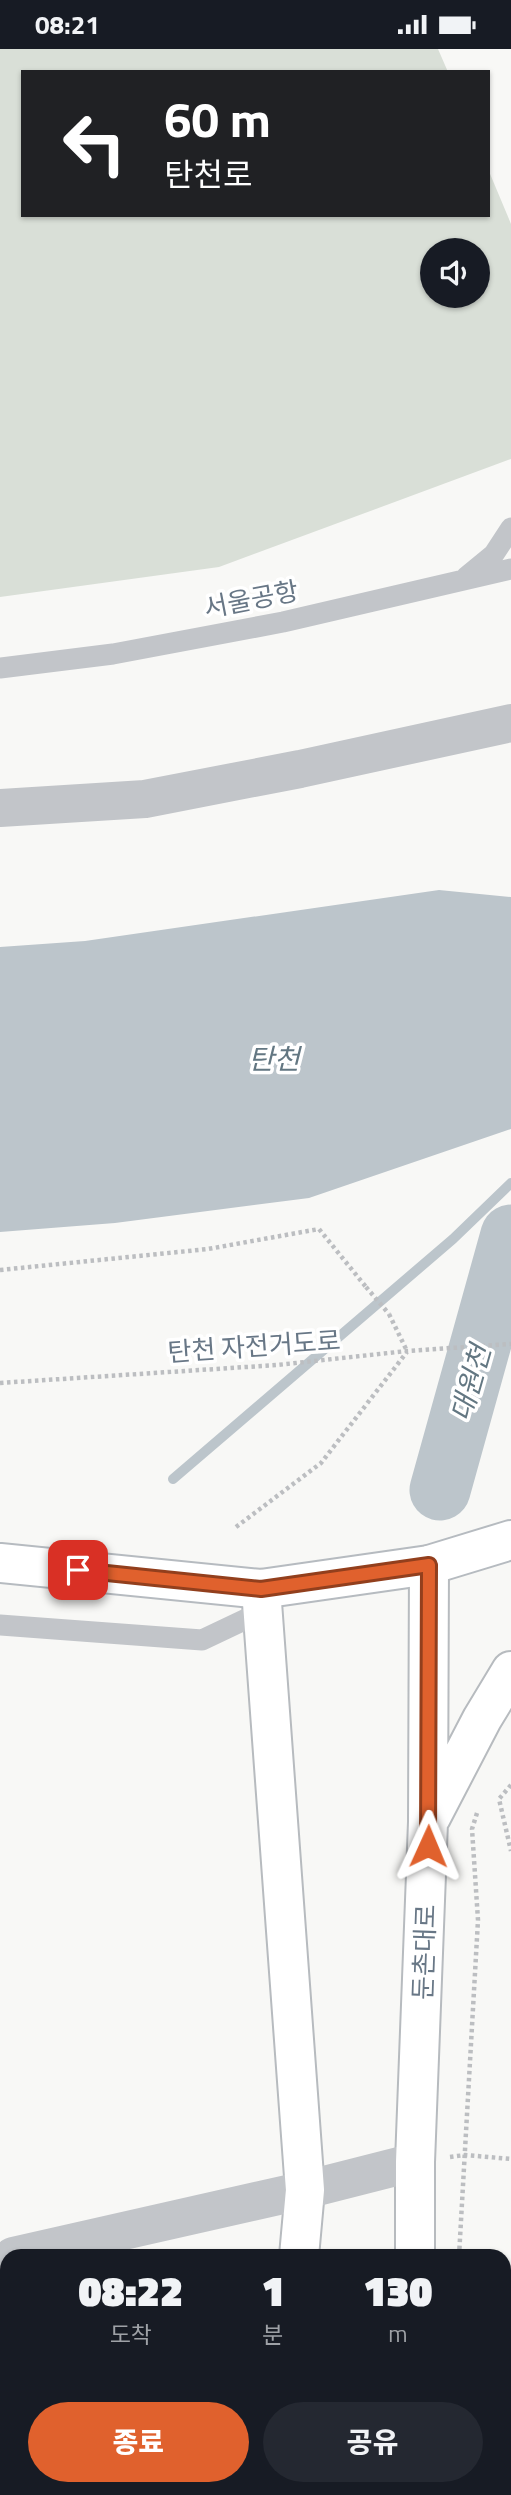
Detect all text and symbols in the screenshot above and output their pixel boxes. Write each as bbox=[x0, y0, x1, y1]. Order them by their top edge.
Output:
text: 08:21 bbox=[35, 5, 100, 44]
text: 60 m bbox=[164, 81, 271, 156]
icon: left bbox=[49, 98, 140, 189]
text: 탄천로 bbox=[164, 150, 252, 198]
map controls bbox=[420, 238, 490, 308]
button: sound bbox=[420, 238, 490, 308]
street label: 서울공항 bbox=[200, 571, 302, 627]
water label: 탄천 bbox=[248, 1037, 303, 1080]
street label: 탄천 자전거도로 bbox=[166, 1321, 342, 1371]
water label: 대원천 bbox=[439, 1337, 502, 1426]
pin bbox=[48, 1540, 108, 1600]
icon: arrive bbox=[59, 1551, 97, 1589]
position arrow bbox=[391, 1809, 465, 1883]
street label: 둔촌대로 bbox=[403, 1904, 445, 2000]
text: 08:22 bbox=[79, 2258, 183, 2322]
text: 1 bbox=[262, 2258, 285, 2322]
text: 130 bbox=[363, 2258, 432, 2322]
text: m bbox=[388, 2316, 407, 2351]
text: 도착 bbox=[110, 2317, 152, 2352]
text: 분 bbox=[263, 2317, 284, 2352]
button: 종료 bbox=[28, 2402, 249, 2482]
button: 공유 bbox=[263, 2402, 483, 2482]

